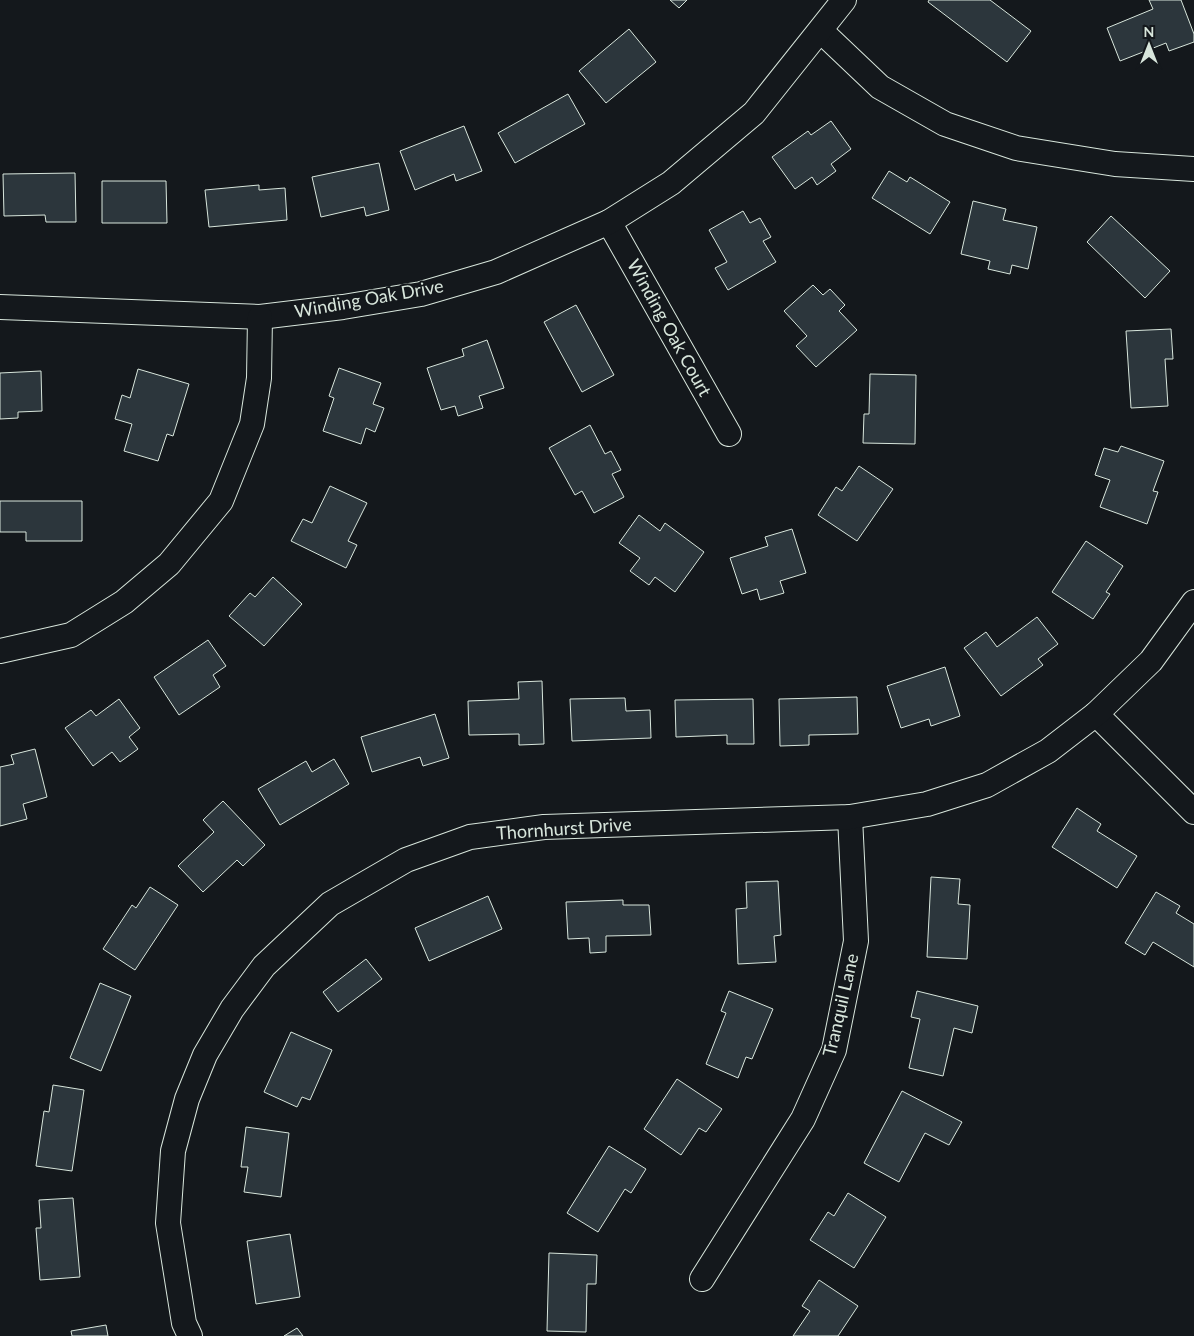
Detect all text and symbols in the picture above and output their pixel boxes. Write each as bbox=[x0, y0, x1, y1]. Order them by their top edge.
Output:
north arrow bbox=[1124, 20, 1174, 70]
text: N bbox=[1144, 23, 1154, 40]
street label: Winding Oak Court bbox=[623, 255, 717, 400]
street label: Winding Oak Drive bbox=[292, 274, 445, 322]
street label: Thornhurst Drive bbox=[495, 812, 632, 844]
street label: Tranquil Lane bbox=[817, 951, 863, 1058]

